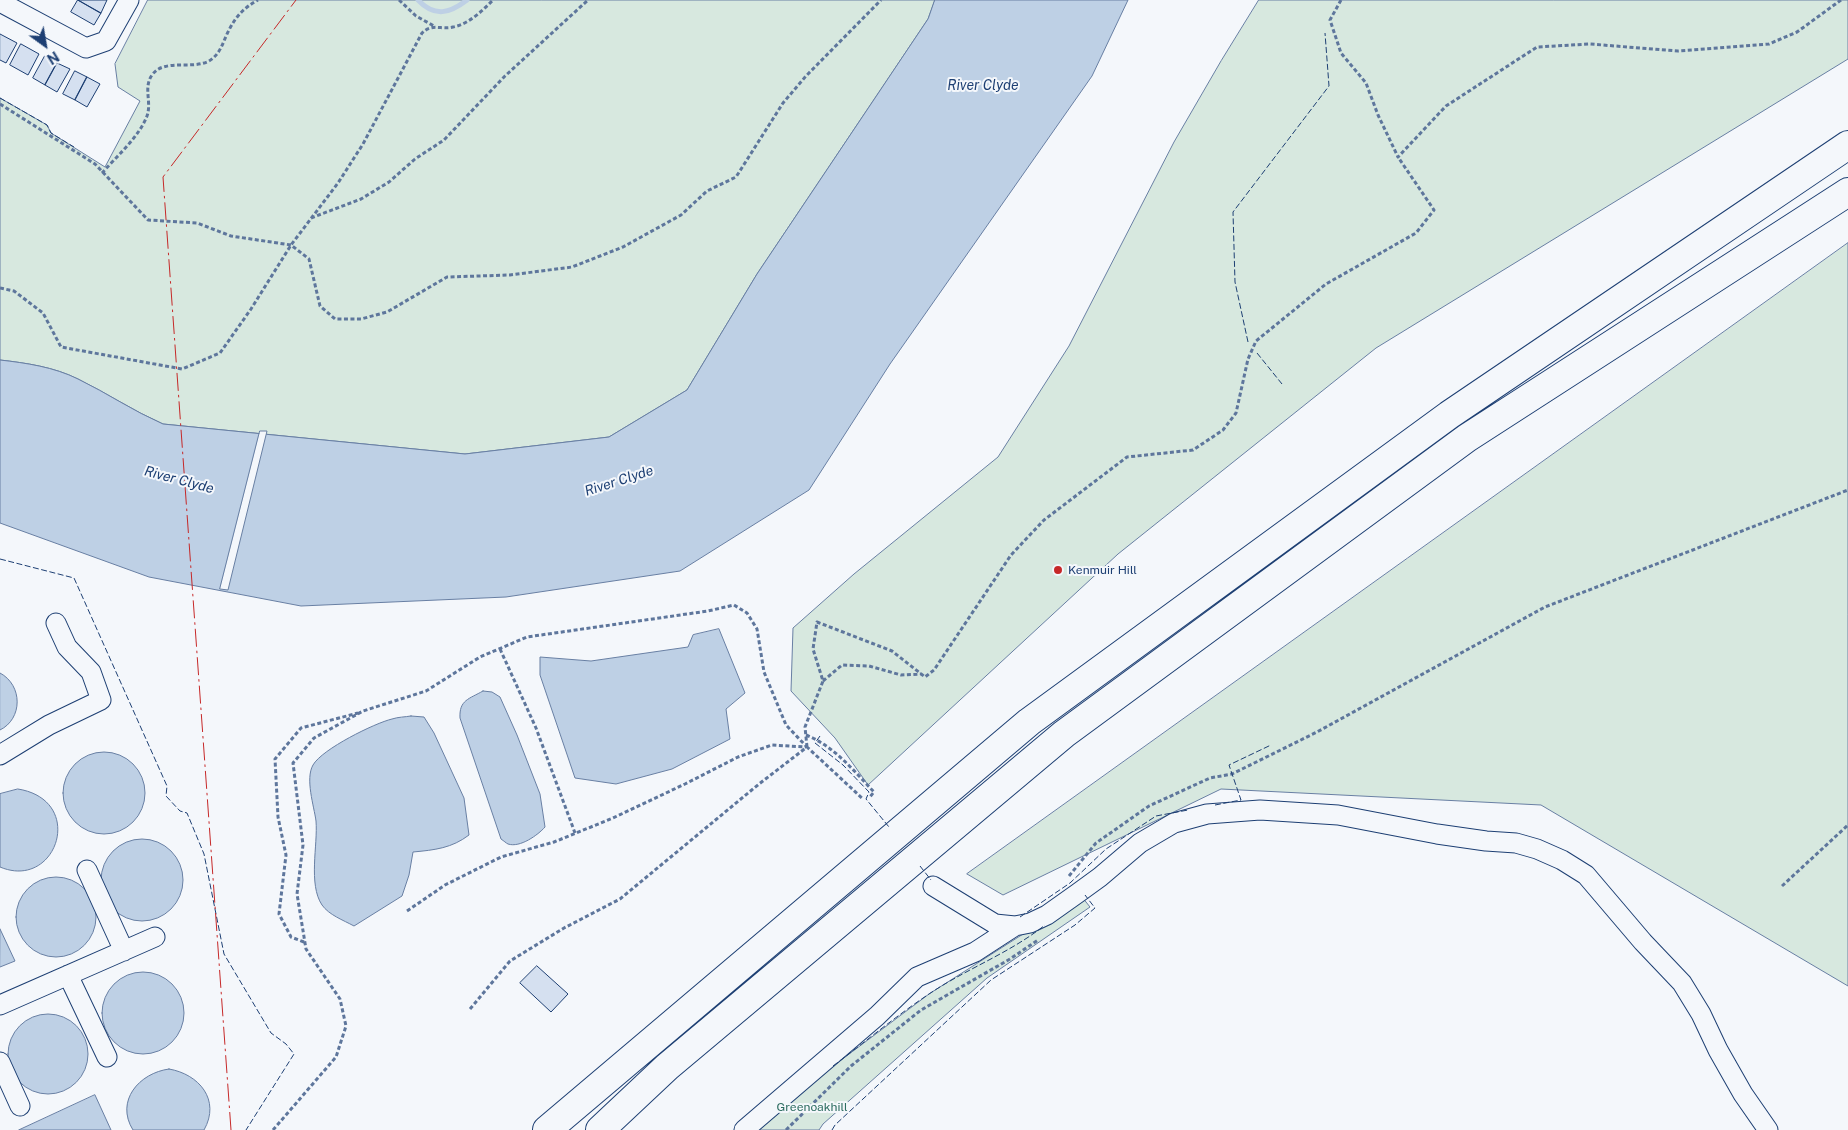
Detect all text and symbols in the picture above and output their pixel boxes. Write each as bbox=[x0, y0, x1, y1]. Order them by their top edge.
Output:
north arrow bbox=[20, 20, 70, 70]
text: N bbox=[44, 48, 62, 67]
water label: River Clyde bbox=[947, 78, 1019, 94]
water label: River Clyde bbox=[583, 462, 655, 500]
water label: River Clyde bbox=[142, 463, 216, 497]
place label: Kenmuir Hill bbox=[1068, 563, 1137, 577]
marker: Kenmuir Hill bbox=[1052, 564, 1064, 576]
park label: Greenoakhill bbox=[776, 1100, 848, 1114]

